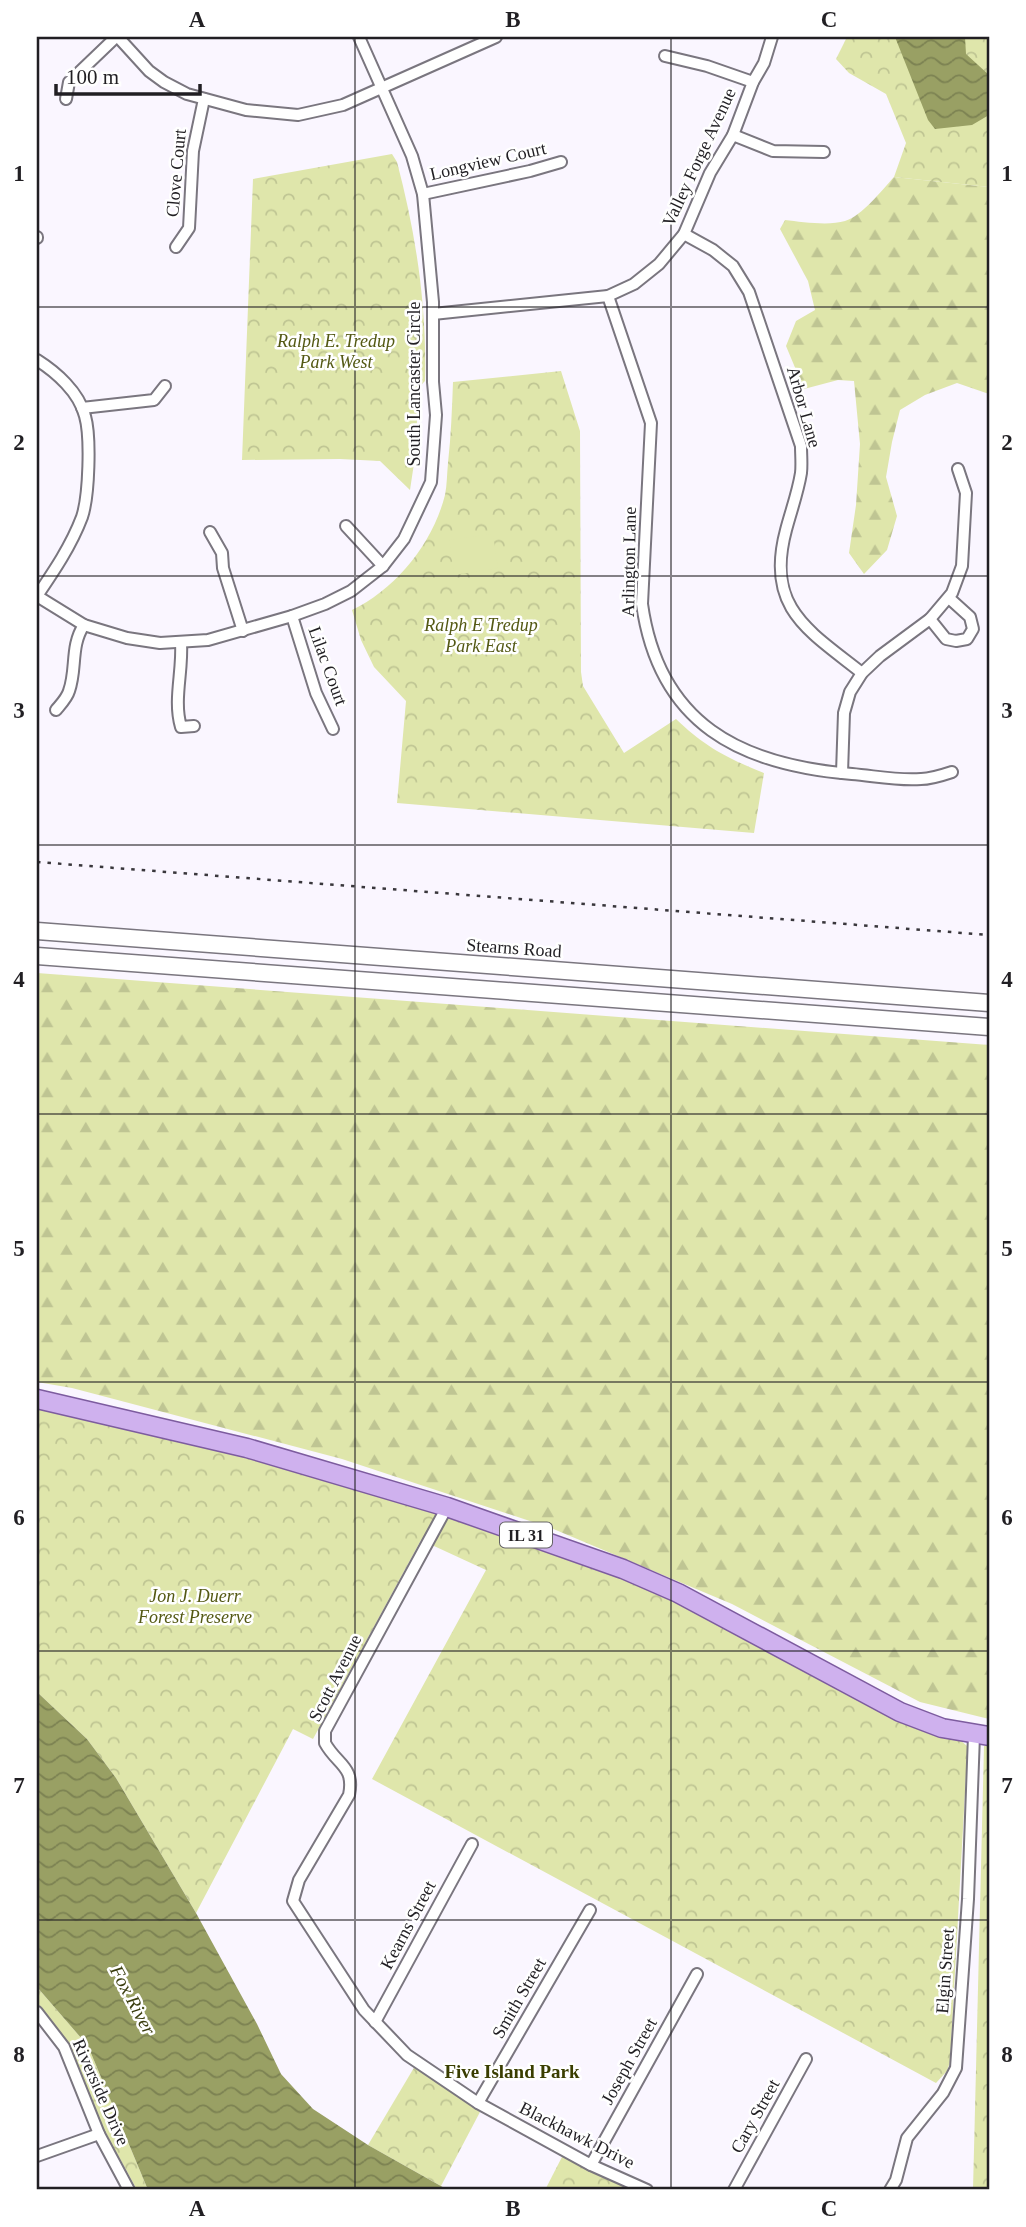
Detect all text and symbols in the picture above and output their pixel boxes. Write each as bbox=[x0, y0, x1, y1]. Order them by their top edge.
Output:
text: A bbox=[189, 7, 206, 32]
text: B bbox=[505, 7, 521, 32]
text: C bbox=[821, 7, 837, 32]
scale bar bbox=[56, 52, 200, 96]
text: 100 m bbox=[66, 65, 119, 89]
street label: Valley Forge Avenue bbox=[658, 85, 740, 229]
street label: Clove Court bbox=[162, 128, 190, 218]
street label: Longview Court bbox=[428, 138, 548, 184]
text: 1 bbox=[13, 161, 25, 186]
text: 1 bbox=[1001, 161, 1013, 186]
street label: South Lancaster Circle bbox=[404, 302, 424, 466]
park label: Ralph E. Tredup Park West bbox=[276, 331, 395, 372]
street label: Arbor Lane bbox=[783, 364, 825, 450]
text: 2 bbox=[13, 430, 25, 455]
text: 2 bbox=[1001, 430, 1013, 455]
street label: Arlington Lane bbox=[618, 507, 640, 617]
park label: Ralph E Tredup Park East bbox=[423, 615, 538, 656]
street label: Lilac Court bbox=[304, 624, 352, 708]
text: 3 bbox=[13, 698, 25, 723]
text: 3 bbox=[1001, 698, 1013, 723]
street label: Stearns Road bbox=[466, 935, 562, 961]
text: 4 bbox=[13, 967, 25, 992]
text: 4 bbox=[1001, 967, 1013, 992]
text: 5 bbox=[13, 1236, 25, 1261]
text: 5 bbox=[1001, 1236, 1013, 1261]
text: 6 bbox=[13, 1505, 25, 1530]
text: 6 bbox=[1001, 1505, 1013, 1530]
road number: IL 31 bbox=[500, 1522, 552, 1548]
park label: Jon J. Duerr Forest Preserve bbox=[137, 1586, 252, 1627]
street label: Scott Avenue bbox=[304, 1631, 366, 1725]
text: 7 bbox=[13, 1773, 25, 1798]
text: 7 bbox=[1001, 1773, 1013, 1798]
street label: Kearns Street bbox=[376, 1877, 440, 1973]
street label: Elgin Street bbox=[932, 1928, 958, 2014]
street label: Smith Street bbox=[488, 1954, 550, 2042]
water label: Fox River bbox=[106, 1961, 160, 2039]
street label: Joseph Street bbox=[597, 2014, 661, 2108]
street label: Riverside Drive bbox=[69, 2036, 133, 2148]
text: 8 bbox=[13, 2042, 25, 2067]
text: 8 bbox=[1001, 2042, 1013, 2067]
district label: Five Island Park bbox=[444, 2061, 580, 2082]
street label: Cary Street bbox=[727, 2076, 783, 2156]
street label: Blackhawk Drive bbox=[516, 2097, 638, 2173]
text: A bbox=[189, 2196, 206, 2221]
text: B bbox=[505, 2196, 521, 2221]
text: C bbox=[821, 2196, 837, 2221]

